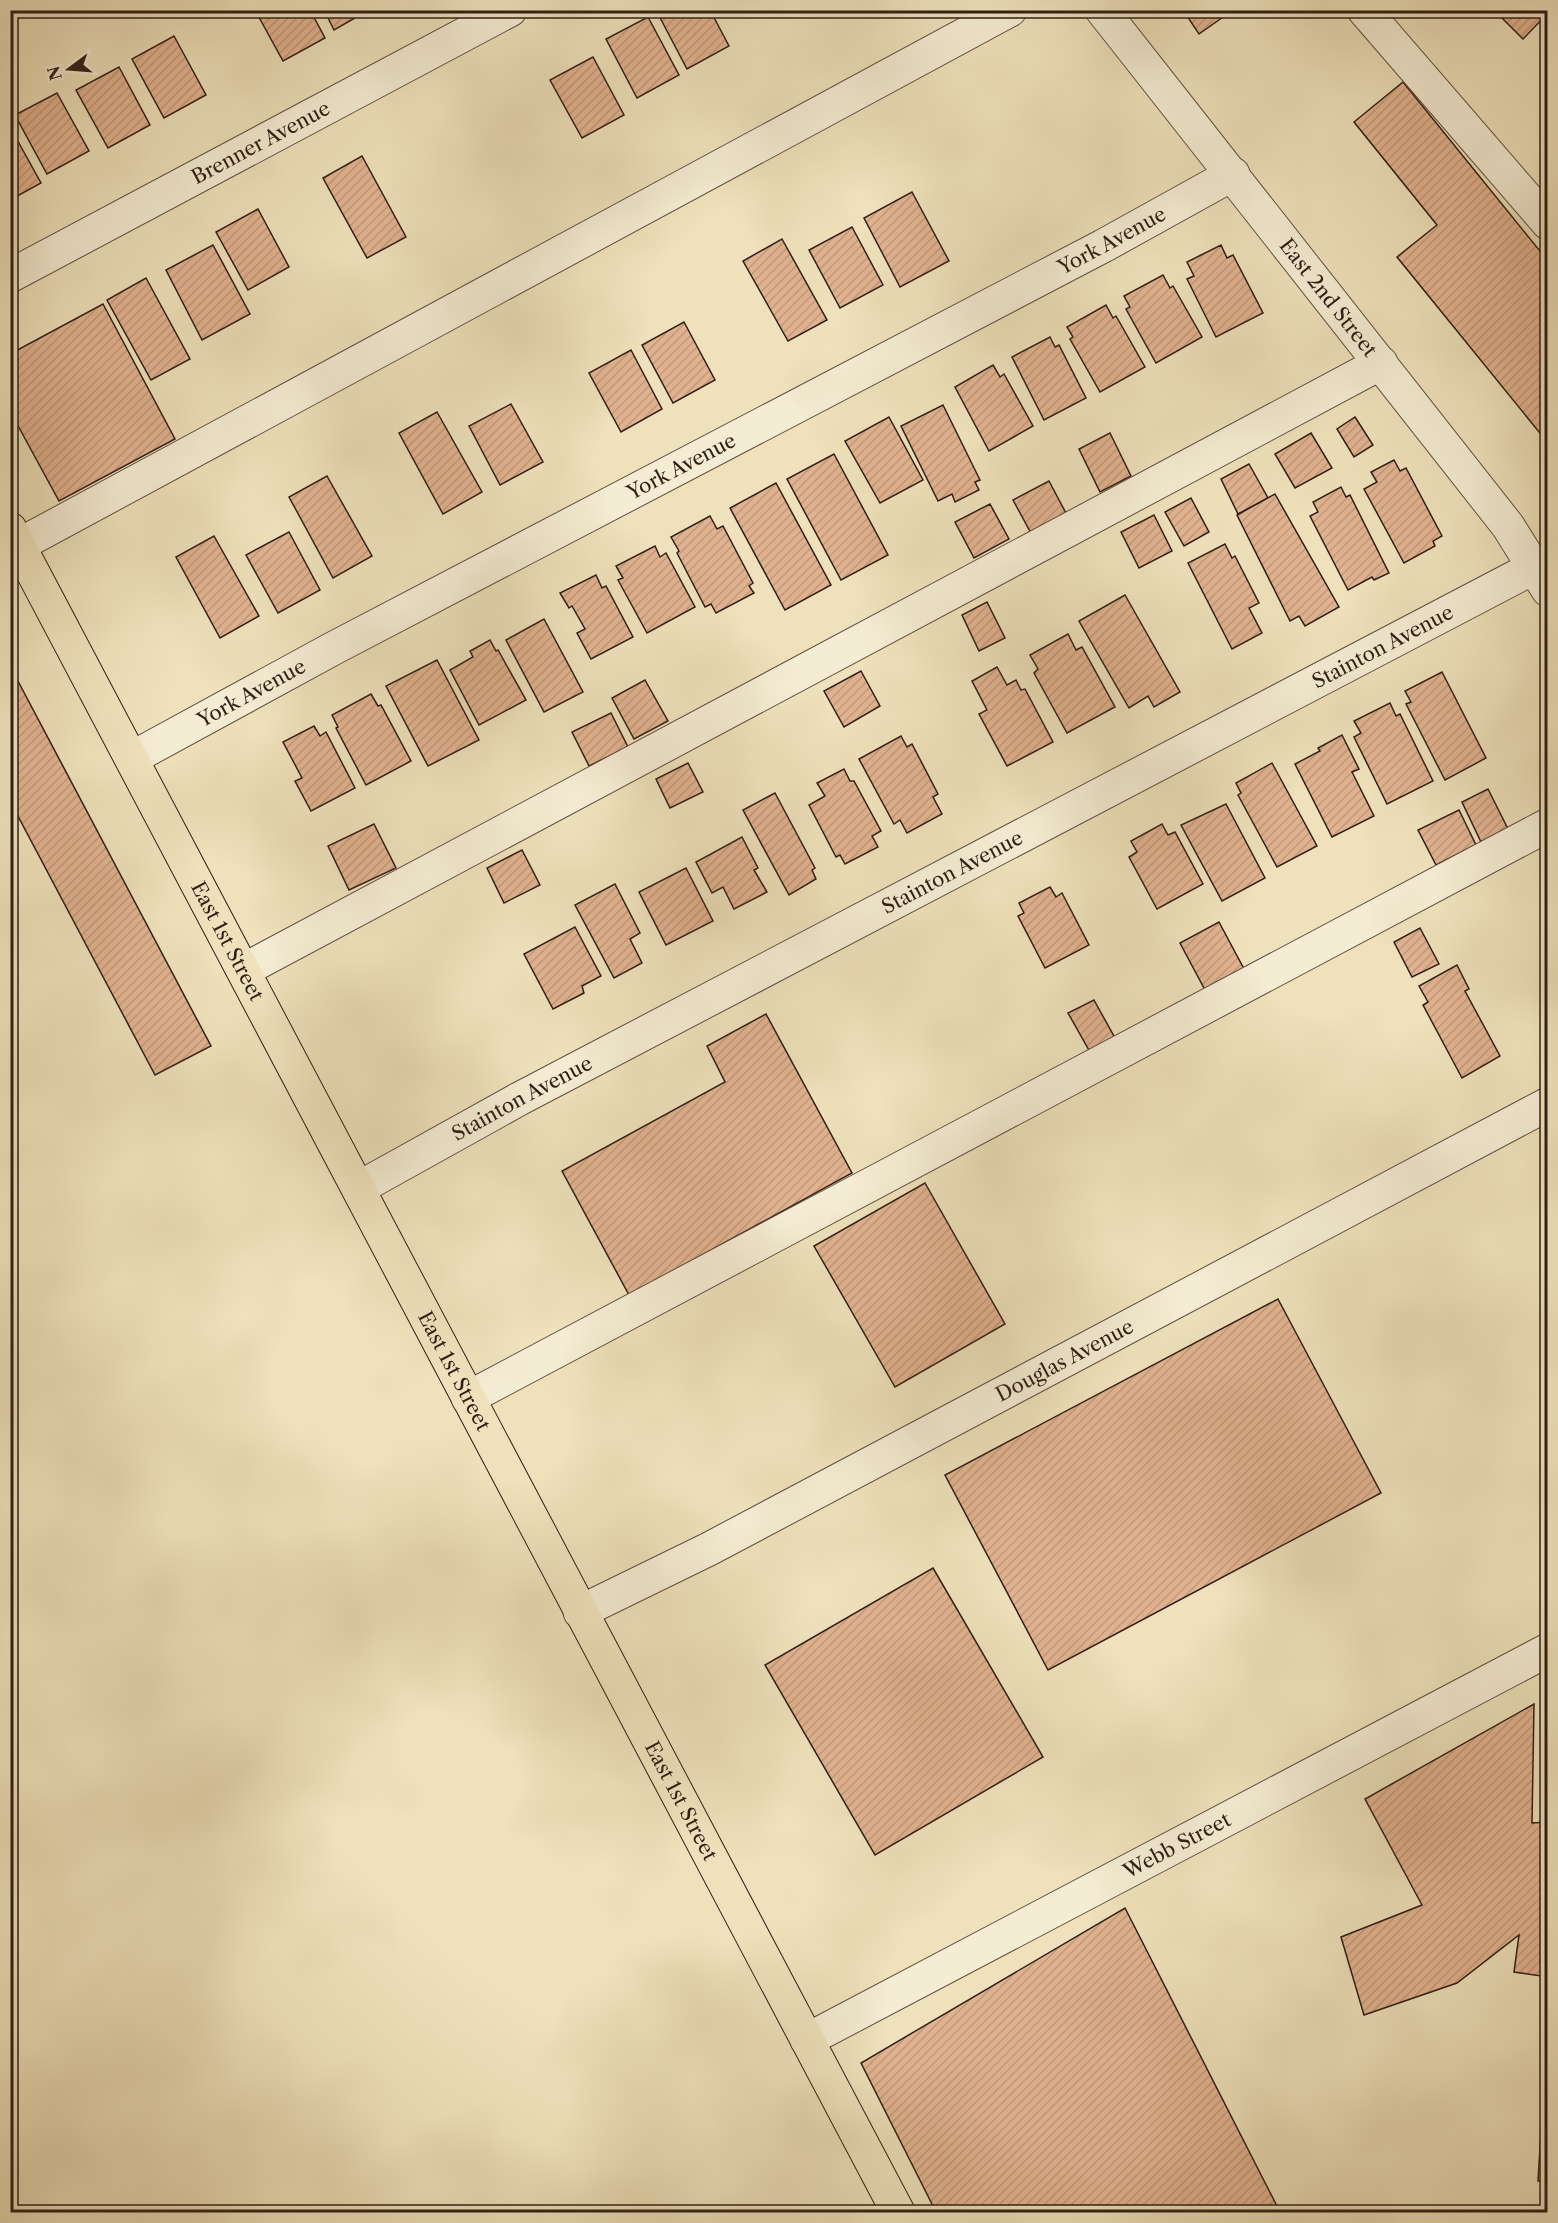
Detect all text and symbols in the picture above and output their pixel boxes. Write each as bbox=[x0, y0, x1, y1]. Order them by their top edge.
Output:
north arrow bbox=[39, 39, 99, 99]
text: N bbox=[43, 64, 66, 83]
street label: Brenner Avenue bbox=[187, 96, 334, 189]
street label: York Avenue bbox=[1053, 202, 1170, 280]
street label: East 2nd Street bbox=[1274, 234, 1382, 362]
street label: York Avenue bbox=[622, 428, 740, 505]
street label: Stainton Avenue bbox=[1308, 600, 1457, 693]
street label: York Avenue bbox=[192, 654, 310, 733]
street label: Stainton Avenue bbox=[878, 825, 1027, 919]
street label: East 1st Street bbox=[186, 877, 269, 1005]
street label: Stainton Avenue bbox=[448, 1051, 596, 1146]
street label: East 1st Street bbox=[413, 1307, 496, 1435]
street label: Douglas Avenue bbox=[992, 1314, 1137, 1407]
street label: East 1st Street bbox=[640, 1737, 722, 1865]
street label: Webb Street bbox=[1118, 1807, 1235, 1884]

